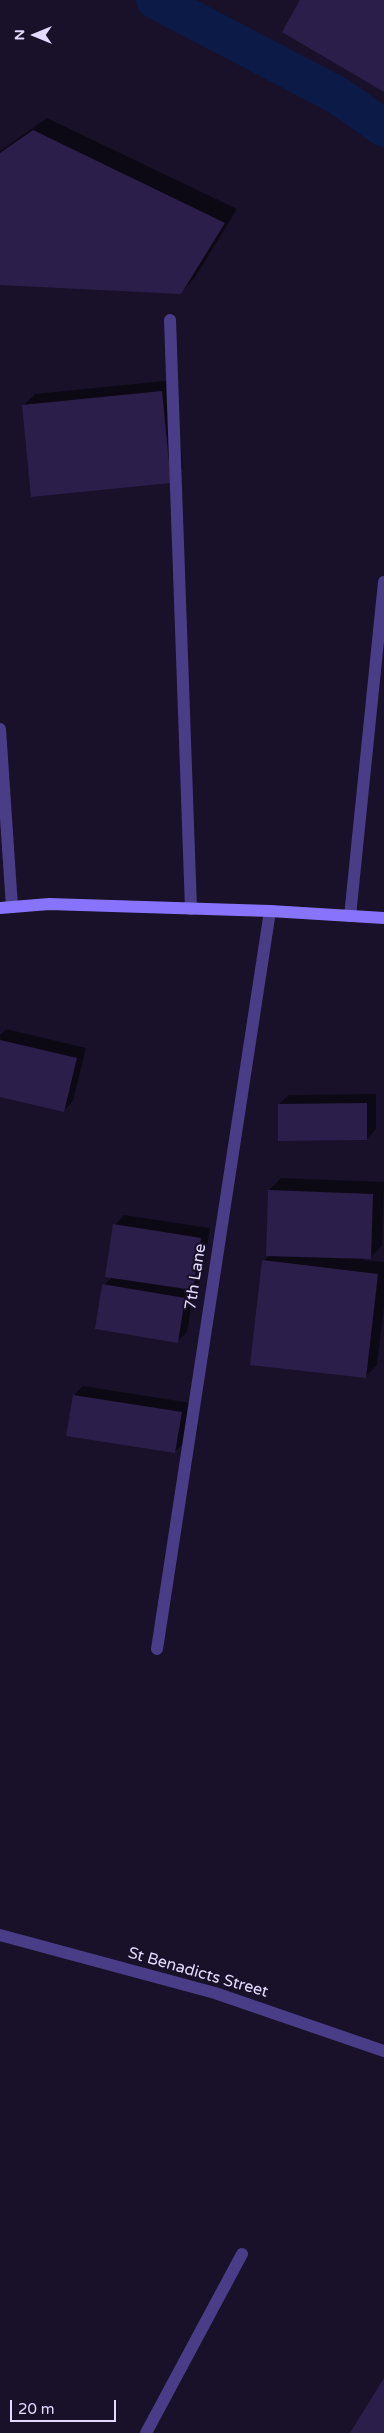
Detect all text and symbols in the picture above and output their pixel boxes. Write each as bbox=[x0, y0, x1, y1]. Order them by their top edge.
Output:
north arrow bbox=[10, 10, 60, 60]
text: N bbox=[11, 29, 28, 41]
street label: 7th Lane bbox=[181, 1242, 211, 1312]
street label: St Benadicts Street bbox=[126, 1944, 270, 2002]
scale bar bbox=[12, 2390, 119, 2422]
text: 20 m bbox=[18, 2400, 55, 2418]

